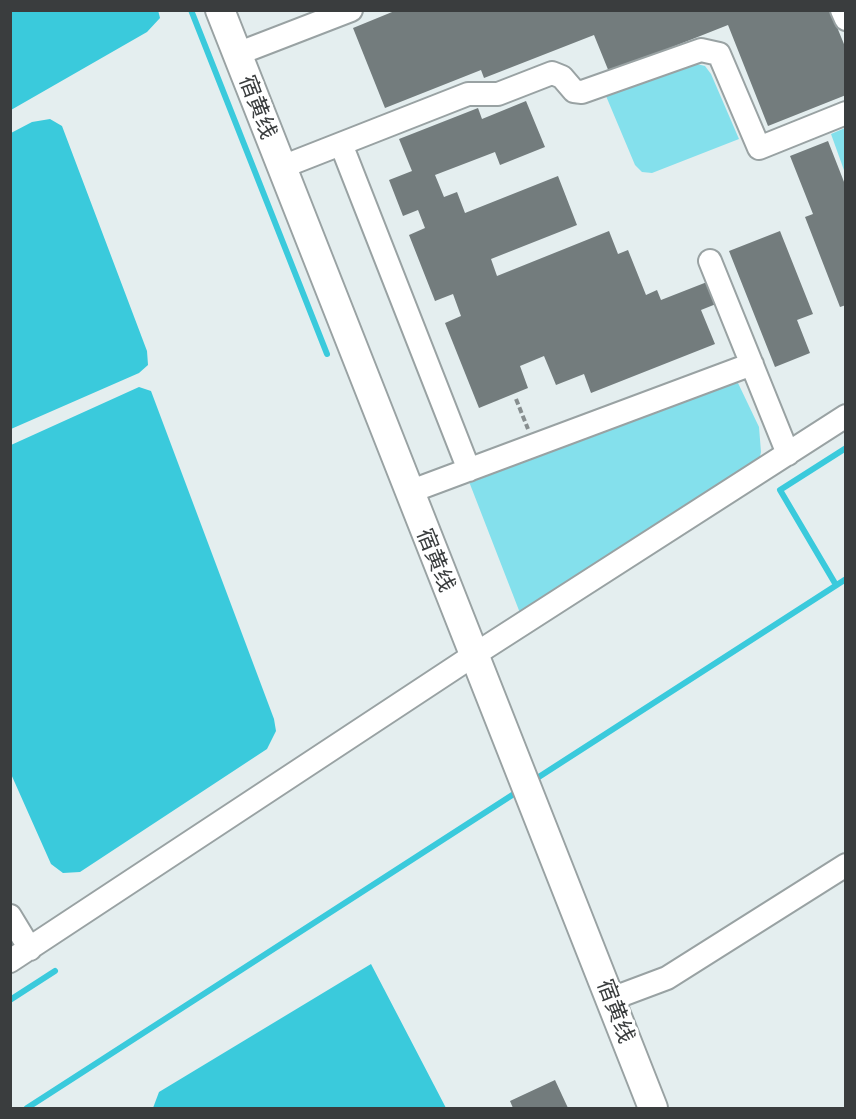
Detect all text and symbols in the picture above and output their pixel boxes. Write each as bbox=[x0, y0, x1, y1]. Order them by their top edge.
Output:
street label: 宿黄线 bbox=[234, 71, 282, 143]
street label: 宿黄线 bbox=[411, 524, 461, 596]
street label: 宿黄线 bbox=[592, 975, 640, 1047]

